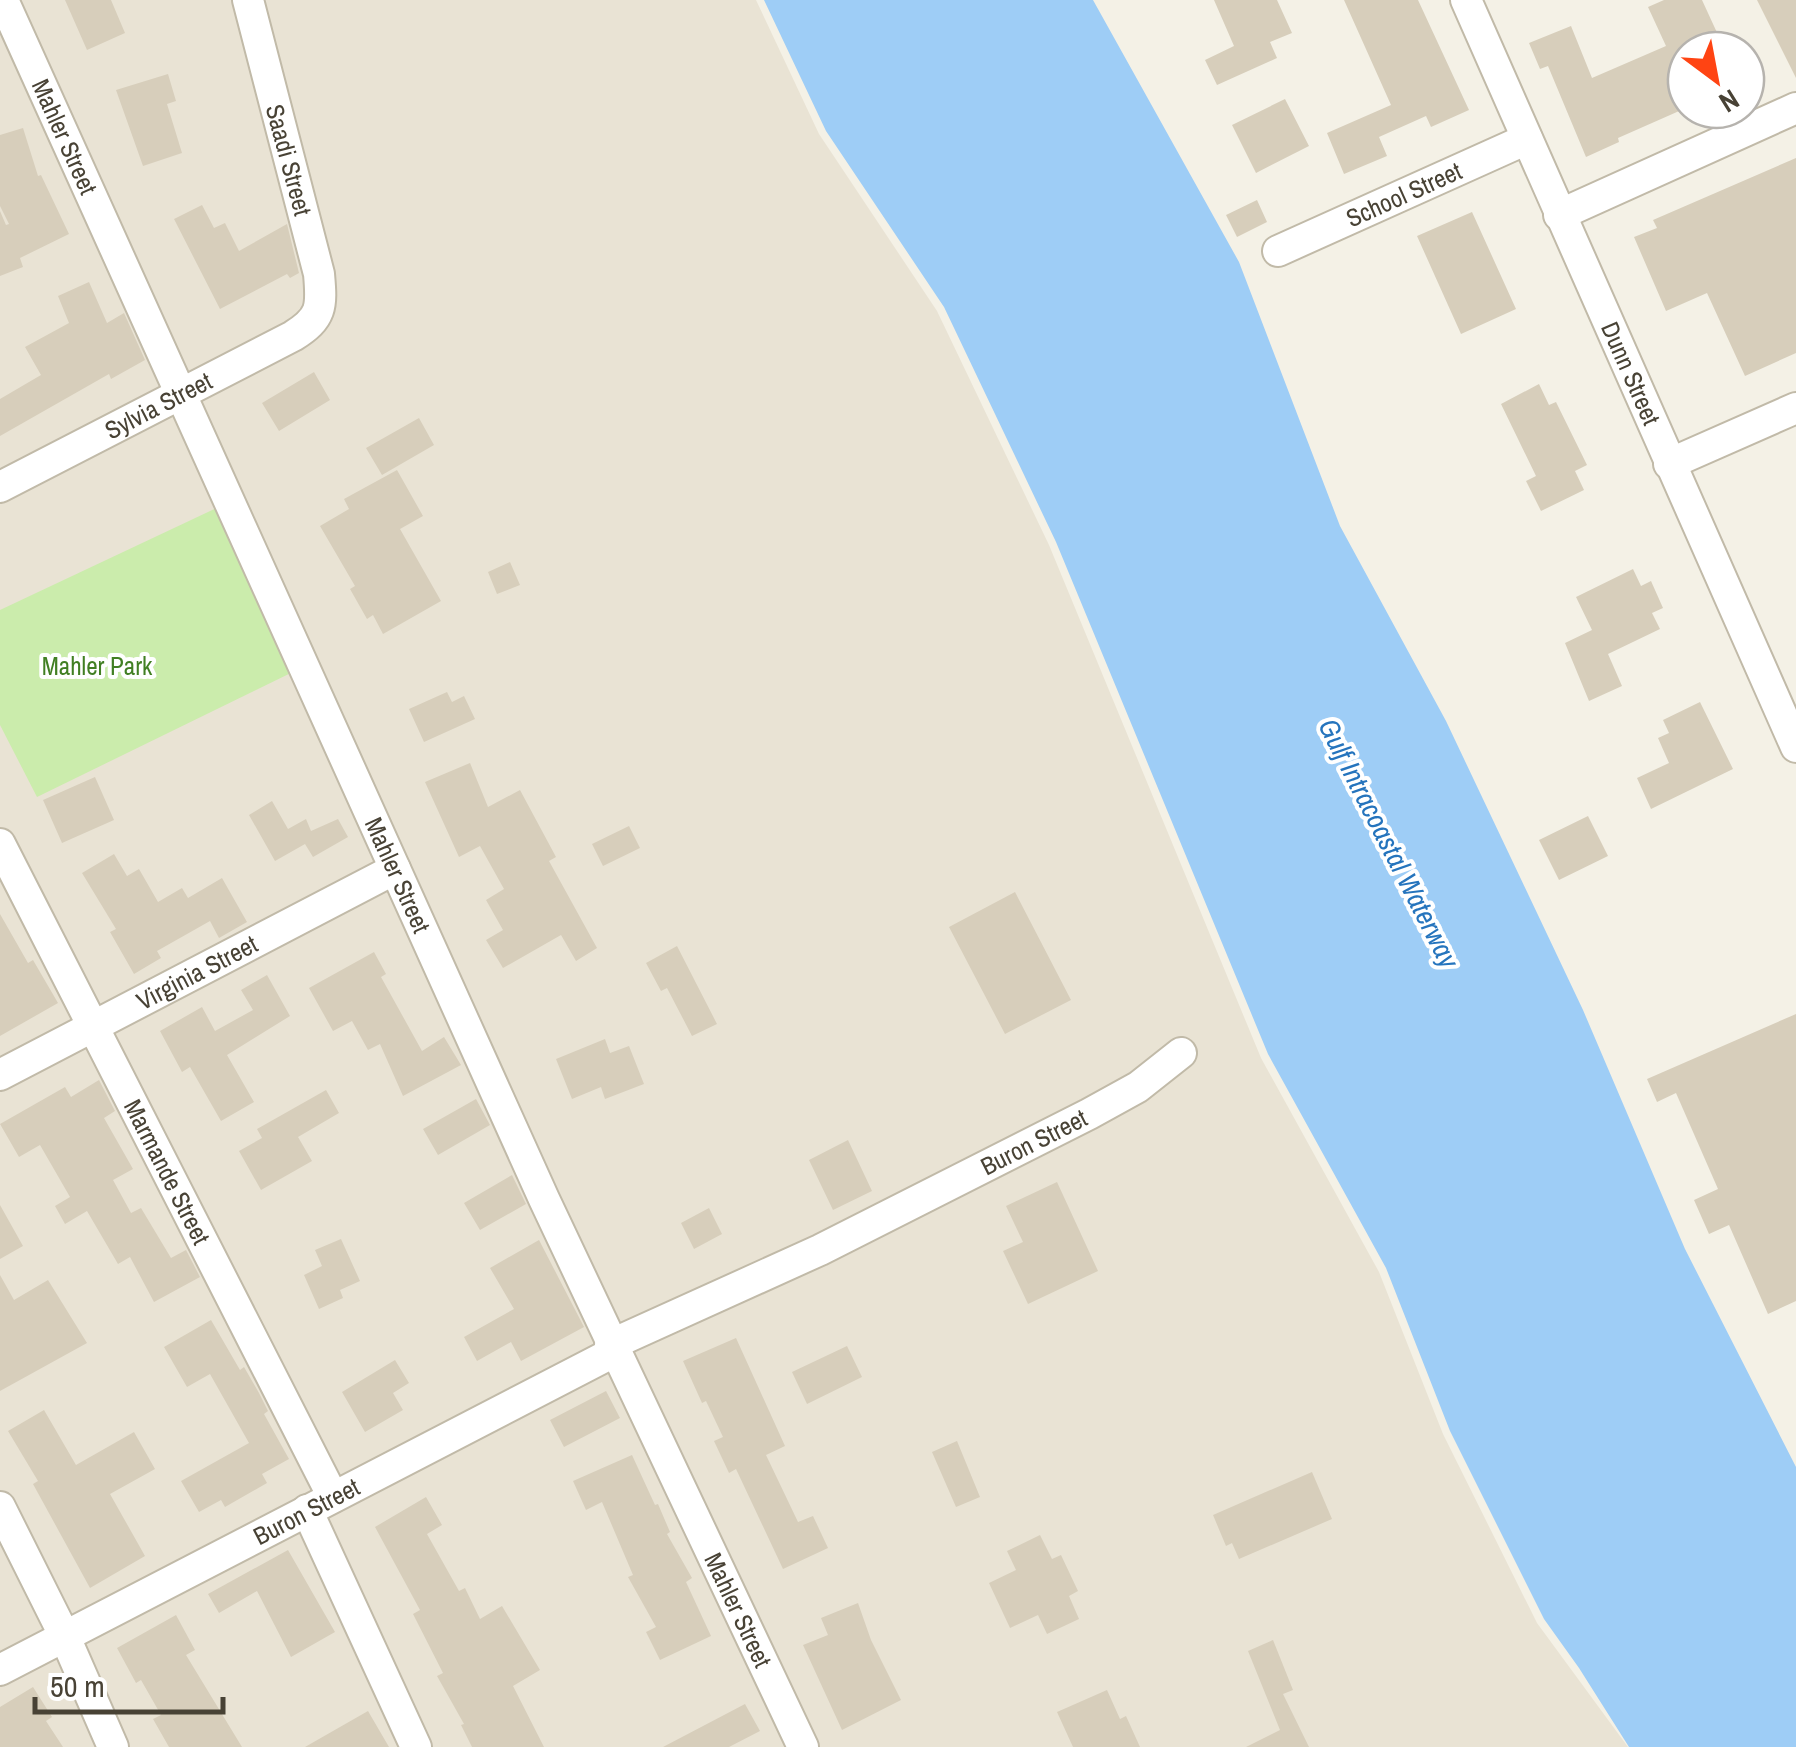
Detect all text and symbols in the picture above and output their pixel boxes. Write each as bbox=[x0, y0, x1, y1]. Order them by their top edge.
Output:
north arrow bbox=[1666, 30, 1766, 130]
street label: Mahler Street bbox=[24, 74, 106, 200]
text: N bbox=[1712, 81, 1746, 122]
street label: Saadi Street bbox=[258, 101, 320, 220]
street label: School Street bbox=[1341, 154, 1467, 235]
street label: Dunn Street bbox=[1593, 316, 1669, 430]
street label: Sylvia Street bbox=[99, 364, 218, 447]
park label: Mahler Park bbox=[42, 649, 153, 683]
water label: Gulf Intracoastal Waterway bbox=[1310, 712, 1469, 976]
street label: Mahler Street bbox=[357, 812, 439, 938]
street label: Virginia Street bbox=[130, 927, 263, 1018]
street label: Marmande Street bbox=[116, 1094, 218, 1250]
street label: Buron Street bbox=[975, 1101, 1093, 1183]
street label: Buron Street bbox=[247, 1470, 366, 1553]
street label: Mahler Street bbox=[697, 1547, 780, 1673]
scale bar bbox=[35, 1652, 222, 1714]
text: 50 m bbox=[50, 1666, 105, 1706]

